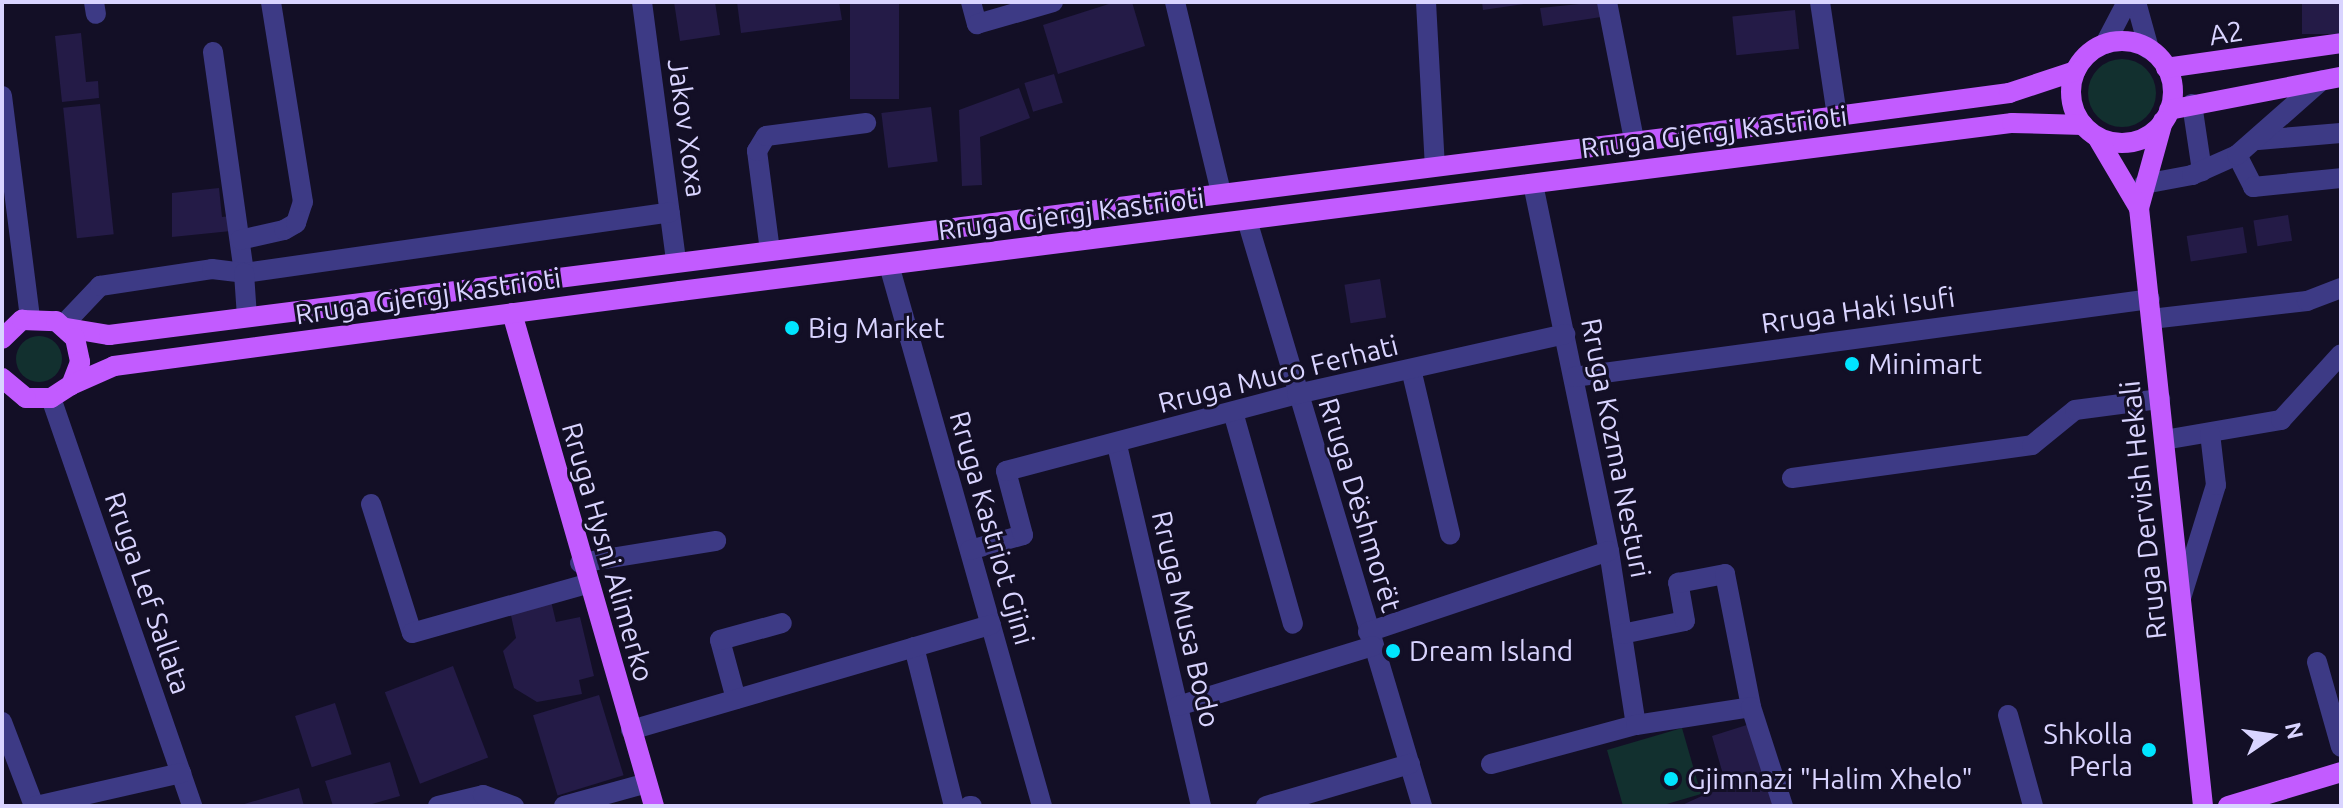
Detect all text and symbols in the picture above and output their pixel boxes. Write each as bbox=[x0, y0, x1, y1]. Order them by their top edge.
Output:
street label: A2 bbox=[2207, 14, 2245, 52]
street label: Jakov Xoxa bbox=[661, 57, 713, 199]
street label: Rruga Gjergj Kastrioti bbox=[1579, 99, 1849, 165]
street label: Rruga Gjergj Kastrioti bbox=[936, 181, 1206, 247]
street label: Rruga Gjergj Kastrioti bbox=[293, 261, 563, 331]
street label: Rruga Haki Isufi bbox=[1759, 280, 1957, 340]
place label: Big Market bbox=[808, 311, 945, 345]
street label: Rruga Kozma Nesturi bbox=[1574, 315, 1658, 581]
marker: Big Market bbox=[783, 319, 801, 337]
street label: Rruga Muco Ferhati bbox=[1155, 328, 1401, 420]
place label: Minimart bbox=[1868, 347, 1982, 381]
marker: Minimart bbox=[1843, 355, 1861, 373]
street label: Rruga Dervish Hekali bbox=[2113, 379, 2173, 641]
street label: Rruga Dëshmorët bbox=[1311, 394, 1409, 616]
street label: Rruga Kastriot Gjini bbox=[943, 407, 1041, 649]
street label: Rruga Hysni Alimerko bbox=[555, 419, 661, 685]
street label: Rruga Lef Sallata bbox=[98, 488, 198, 698]
street label: Rruga Musa Bodo bbox=[1145, 507, 1227, 731]
place label: Dream Island bbox=[1409, 634, 1573, 668]
marker: Dream Island bbox=[1384, 642, 1402, 660]
north arrow bbox=[2231, 696, 2311, 776]
place label: Shkolla Perla bbox=[2043, 717, 2133, 783]
text: N bbox=[2281, 720, 2309, 741]
marker: Shkolla Perla bbox=[2140, 741, 2158, 759]
place label: Gjimnazi "Halim Xhelo" bbox=[1687, 762, 1973, 796]
marker: Gjimnazi "Halim Xhelo" bbox=[1662, 770, 1680, 788]

